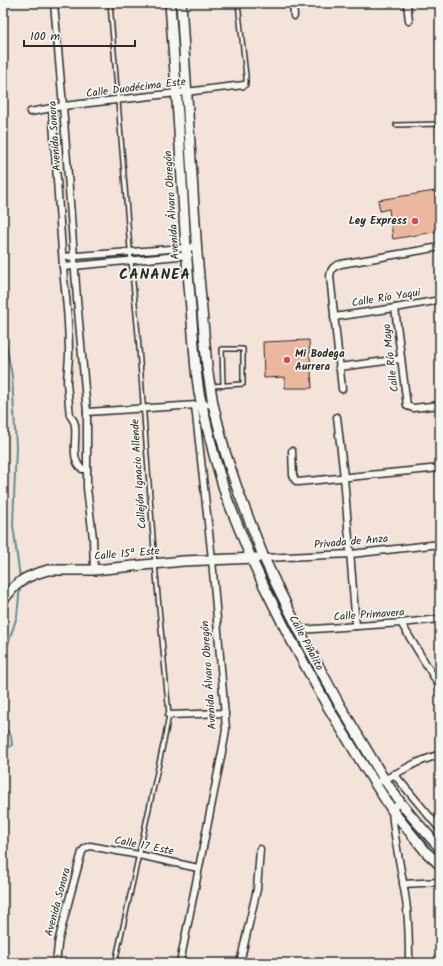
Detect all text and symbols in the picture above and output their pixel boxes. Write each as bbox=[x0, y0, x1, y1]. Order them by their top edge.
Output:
scale bar bbox=[24, 22, 135, 48]
text: 100 m bbox=[30, 27, 61, 46]
street label: Calle Duodécima Este bbox=[85, 73, 187, 103]
street label: Avenida Sonora bbox=[44, 100, 66, 172]
street label: Avenida Álvaro Obregón bbox=[159, 150, 185, 260]
place label: Ley Express bbox=[349, 212, 408, 230]
marker: Ley Express bbox=[410, 216, 420, 226]
district label: CANANEA bbox=[119, 263, 191, 287]
street label: Calle Río Yaqui bbox=[350, 284, 422, 312]
street label: Calle Río Mayo bbox=[378, 323, 404, 393]
place label: Mi Bodega Aurrera bbox=[295, 345, 345, 376]
marker: Mi Bodega Aurrera bbox=[282, 355, 292, 365]
street label: Callejón Ignacio Allende bbox=[126, 418, 152, 530]
street label: Privada de Anza bbox=[313, 530, 389, 554]
street label: Calle 15ª Este bbox=[93, 542, 161, 566]
street label: Calle Primavera bbox=[333, 604, 405, 626]
street label: Calle Piñalito bbox=[284, 612, 328, 674]
street label: Avenida Álvaro Obregón bbox=[196, 620, 222, 730]
street label: Calle 17 Este bbox=[113, 831, 175, 861]
street label: Avenida Sonora bbox=[40, 866, 76, 938]

